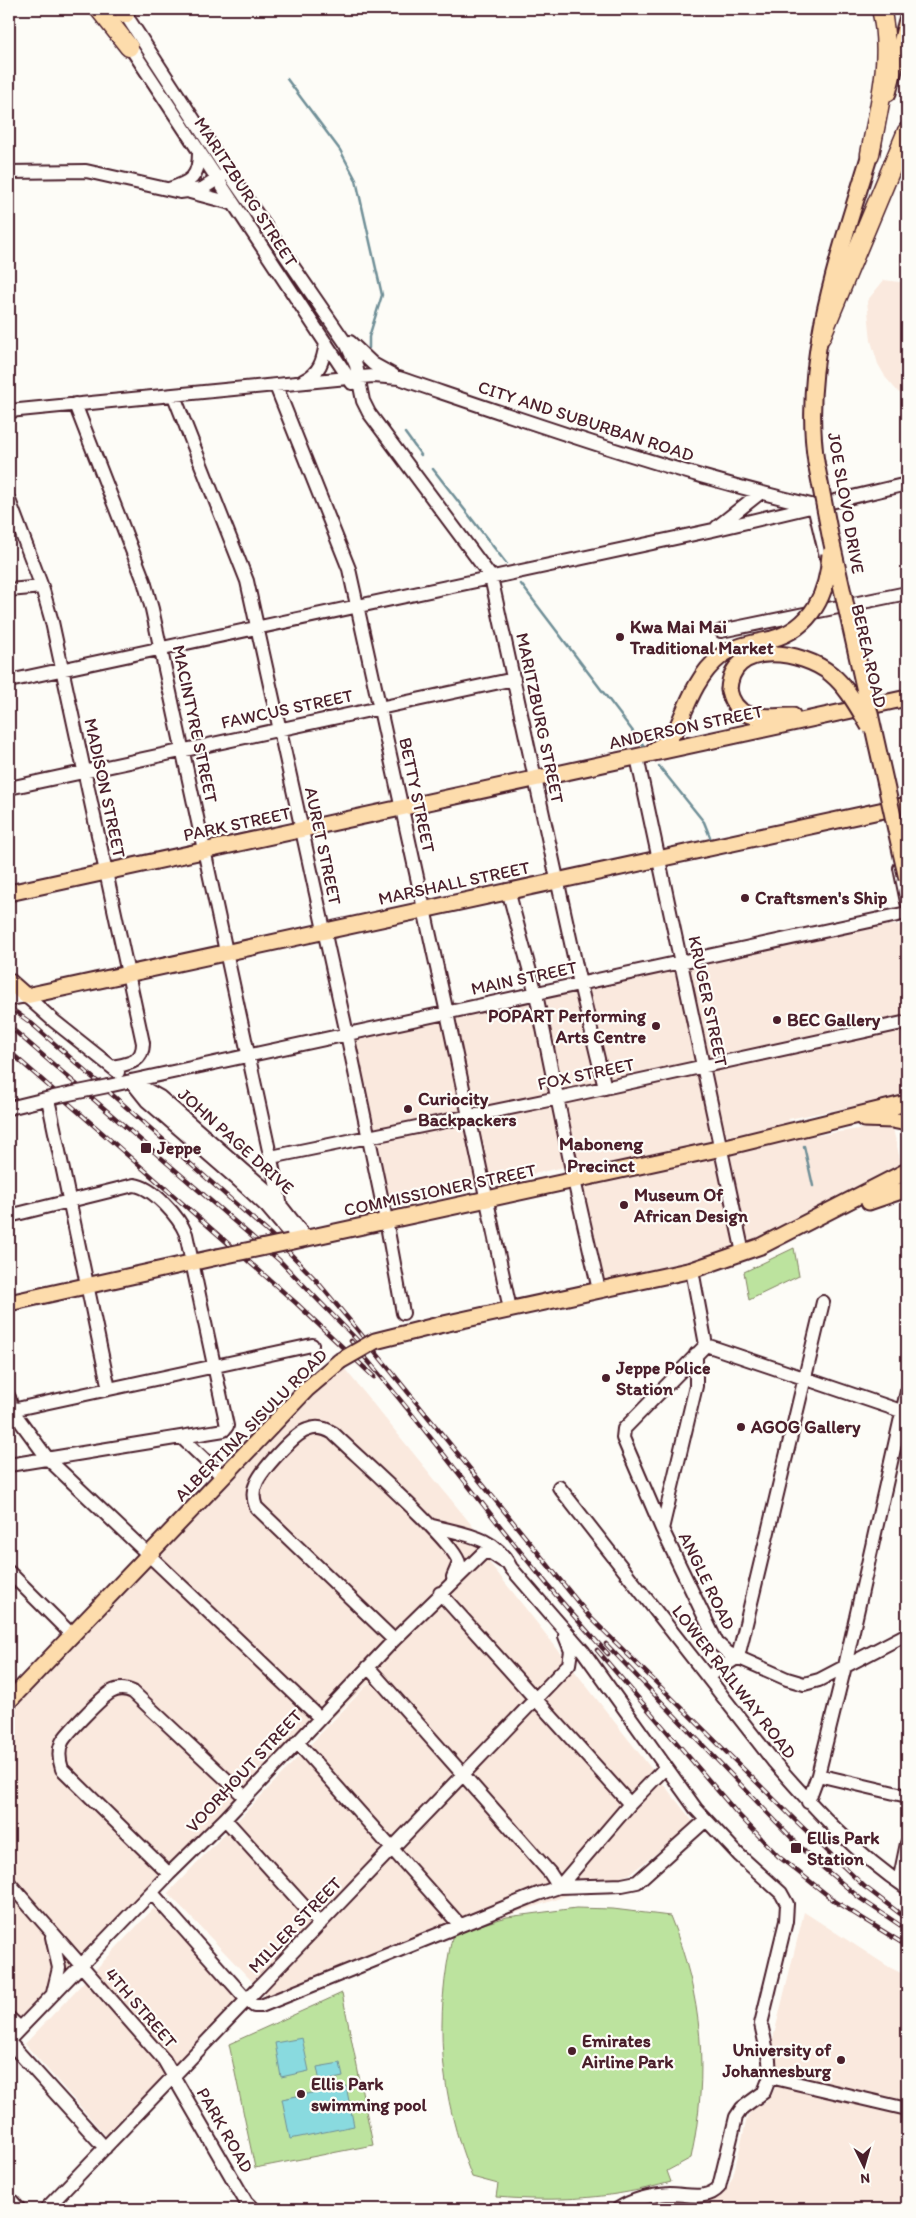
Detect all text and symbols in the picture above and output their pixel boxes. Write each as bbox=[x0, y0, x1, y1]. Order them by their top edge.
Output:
street label: MARITZBURG STREET bbox=[189, 113, 303, 271]
street label: CITY AND SUBURBAN ROAD bbox=[475, 376, 697, 466]
street label: JOE SLOVO DRIVE bbox=[823, 430, 869, 576]
street label: BEREA ROAD bbox=[846, 602, 892, 710]
place label: Kwa Mai Mai Traditional Market bbox=[629, 616, 774, 659]
street label: MARITZBURG STREET bbox=[511, 631, 569, 805]
marker: Kwa Mai Mai Traditional Market bbox=[614, 631, 626, 643]
street label: MACINTYRE STREET bbox=[168, 643, 222, 805]
street label: FAWCUS STREET bbox=[219, 684, 355, 734]
street label: ANDERSON STREET bbox=[607, 700, 765, 754]
street label: MADISON STREET bbox=[79, 716, 131, 860]
street label: BETTY STREET bbox=[394, 735, 440, 855]
street label: AURET STREET bbox=[300, 785, 346, 907]
street label: PARK STREET bbox=[181, 802, 293, 846]
street label: MARSHALL STREET bbox=[376, 856, 532, 910]
place label: Craftsmen's Ship bbox=[755, 887, 888, 909]
marker: Craftsmen's Ship bbox=[739, 892, 751, 904]
street label: KRUGER STREET bbox=[683, 934, 733, 1068]
street label: MAIN STREET bbox=[469, 956, 579, 1000]
place label: POPART Performing Arts Centre bbox=[488, 1005, 647, 1048]
place label: BEC Gallery bbox=[787, 1009, 881, 1031]
marker: BEC Gallery bbox=[771, 1014, 783, 1026]
marker: POPART Performing Arts Centre bbox=[650, 1020, 662, 1032]
street label: FOX STREET bbox=[535, 1053, 637, 1095]
street label: JOHN PAGE DRIVE bbox=[173, 1083, 299, 1199]
place label: Curiocity Backpackers bbox=[418, 1088, 516, 1131]
marker: Curiocity Backpackers bbox=[402, 1103, 414, 1115]
district label: Maboneng Precinct bbox=[559, 1132, 644, 1177]
place label: Jeppe bbox=[156, 1137, 202, 1159]
marker: Jeppe bbox=[139, 1141, 153, 1155]
street label: COMMISSIONER STREET bbox=[342, 1159, 538, 1221]
place label: Museum Of African Design bbox=[633, 1184, 749, 1227]
marker: Museum Of African Design bbox=[618, 1199, 630, 1211]
street label: ALBERTINA SISULU ROAD bbox=[170, 1344, 332, 1506]
place label: Jeppe Police Station bbox=[615, 1357, 711, 1400]
marker: Jeppe Police Station bbox=[600, 1372, 612, 1384]
place label: AGOG Gallery bbox=[750, 1416, 861, 1438]
marker: AGOG Gallery bbox=[735, 1421, 747, 1433]
street label: ANGLE ROAD bbox=[674, 1528, 740, 1634]
street label: LOWER RAILWAY ROAD bbox=[667, 1601, 801, 1764]
street label: VOORHOUT STREET bbox=[181, 1705, 307, 1837]
place label: Ellis Park Station bbox=[807, 1827, 880, 1870]
marker: Ellis Park Station bbox=[789, 1841, 803, 1855]
street label: MILLER STREET bbox=[244, 1872, 346, 1978]
street label: 4TH STREET bbox=[100, 1963, 182, 2053]
place label: Emirates Airline Park bbox=[581, 2030, 674, 2073]
place label: University of Johannesburg bbox=[722, 2039, 832, 2082]
marker: Emirates Airline Park bbox=[566, 2045, 578, 2057]
marker: University of Johannesburg bbox=[835, 2054, 847, 2066]
place label: Ellis Park swimming pool bbox=[311, 2073, 428, 2116]
street label: PARK ROAD bbox=[192, 2083, 258, 2177]
marker: Ellis Park swimming pool bbox=[295, 2088, 307, 2100]
north arrow bbox=[838, 2140, 888, 2190]
text: N bbox=[860, 2170, 871, 2187]

